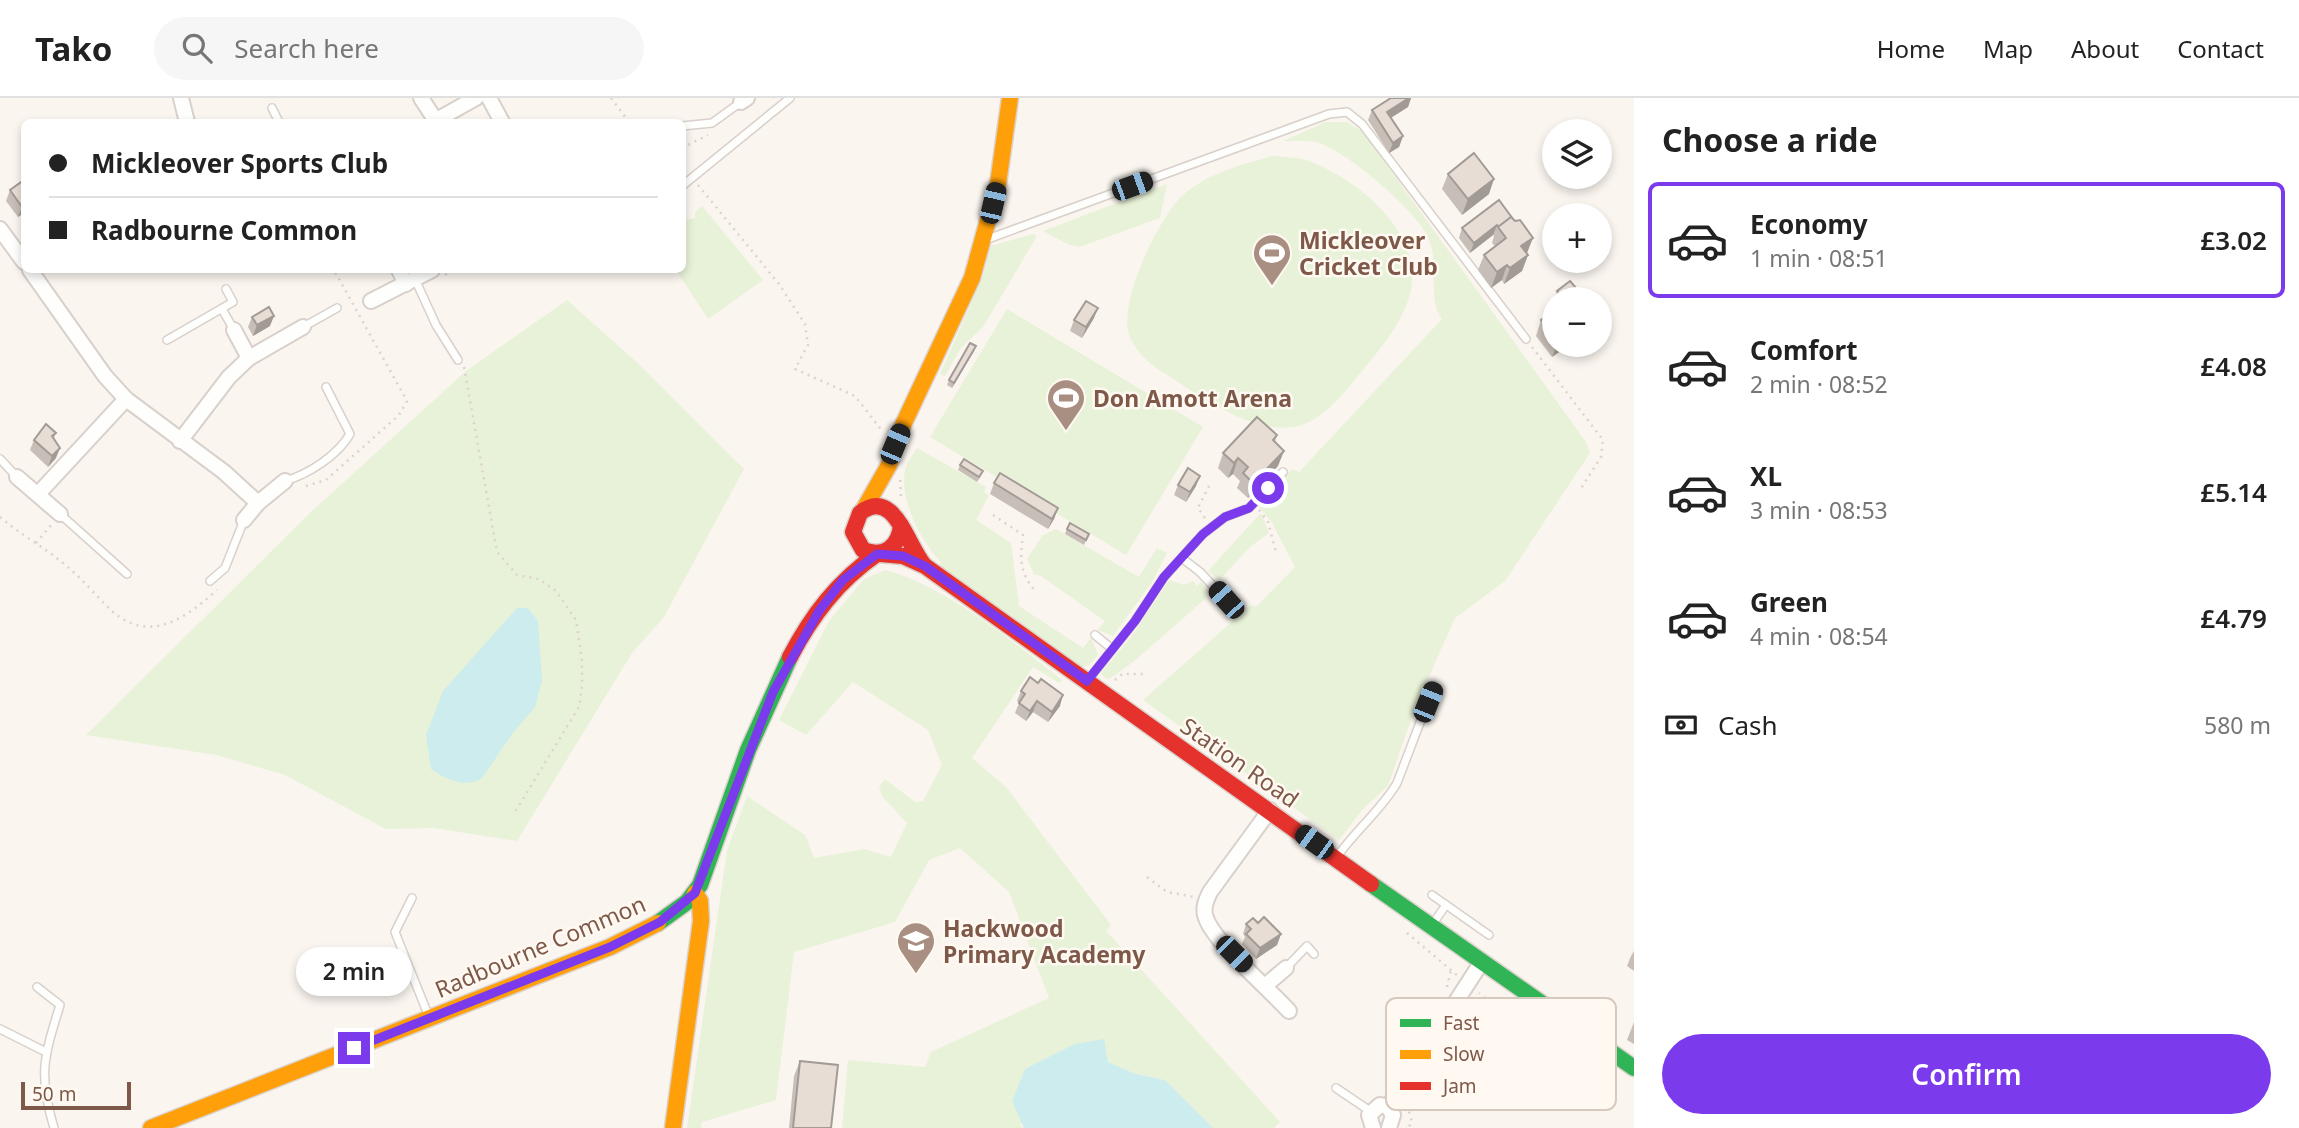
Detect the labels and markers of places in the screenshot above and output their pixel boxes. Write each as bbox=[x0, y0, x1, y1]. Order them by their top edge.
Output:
place label: Mickleover Cricket Club bbox=[1299, 224, 1438, 282]
sports icon: Mickleover Cricket Club bbox=[1251, 232, 1293, 287]
sports icon: Don Amott Arena bbox=[1045, 377, 1087, 432]
place label: Don Amott Arena bbox=[1093, 382, 1292, 414]
place label: Hackwood Primary Academy bbox=[943, 912, 1146, 970]
school or university icon: Hackwood Primary Academy bbox=[895, 920, 937, 975]

